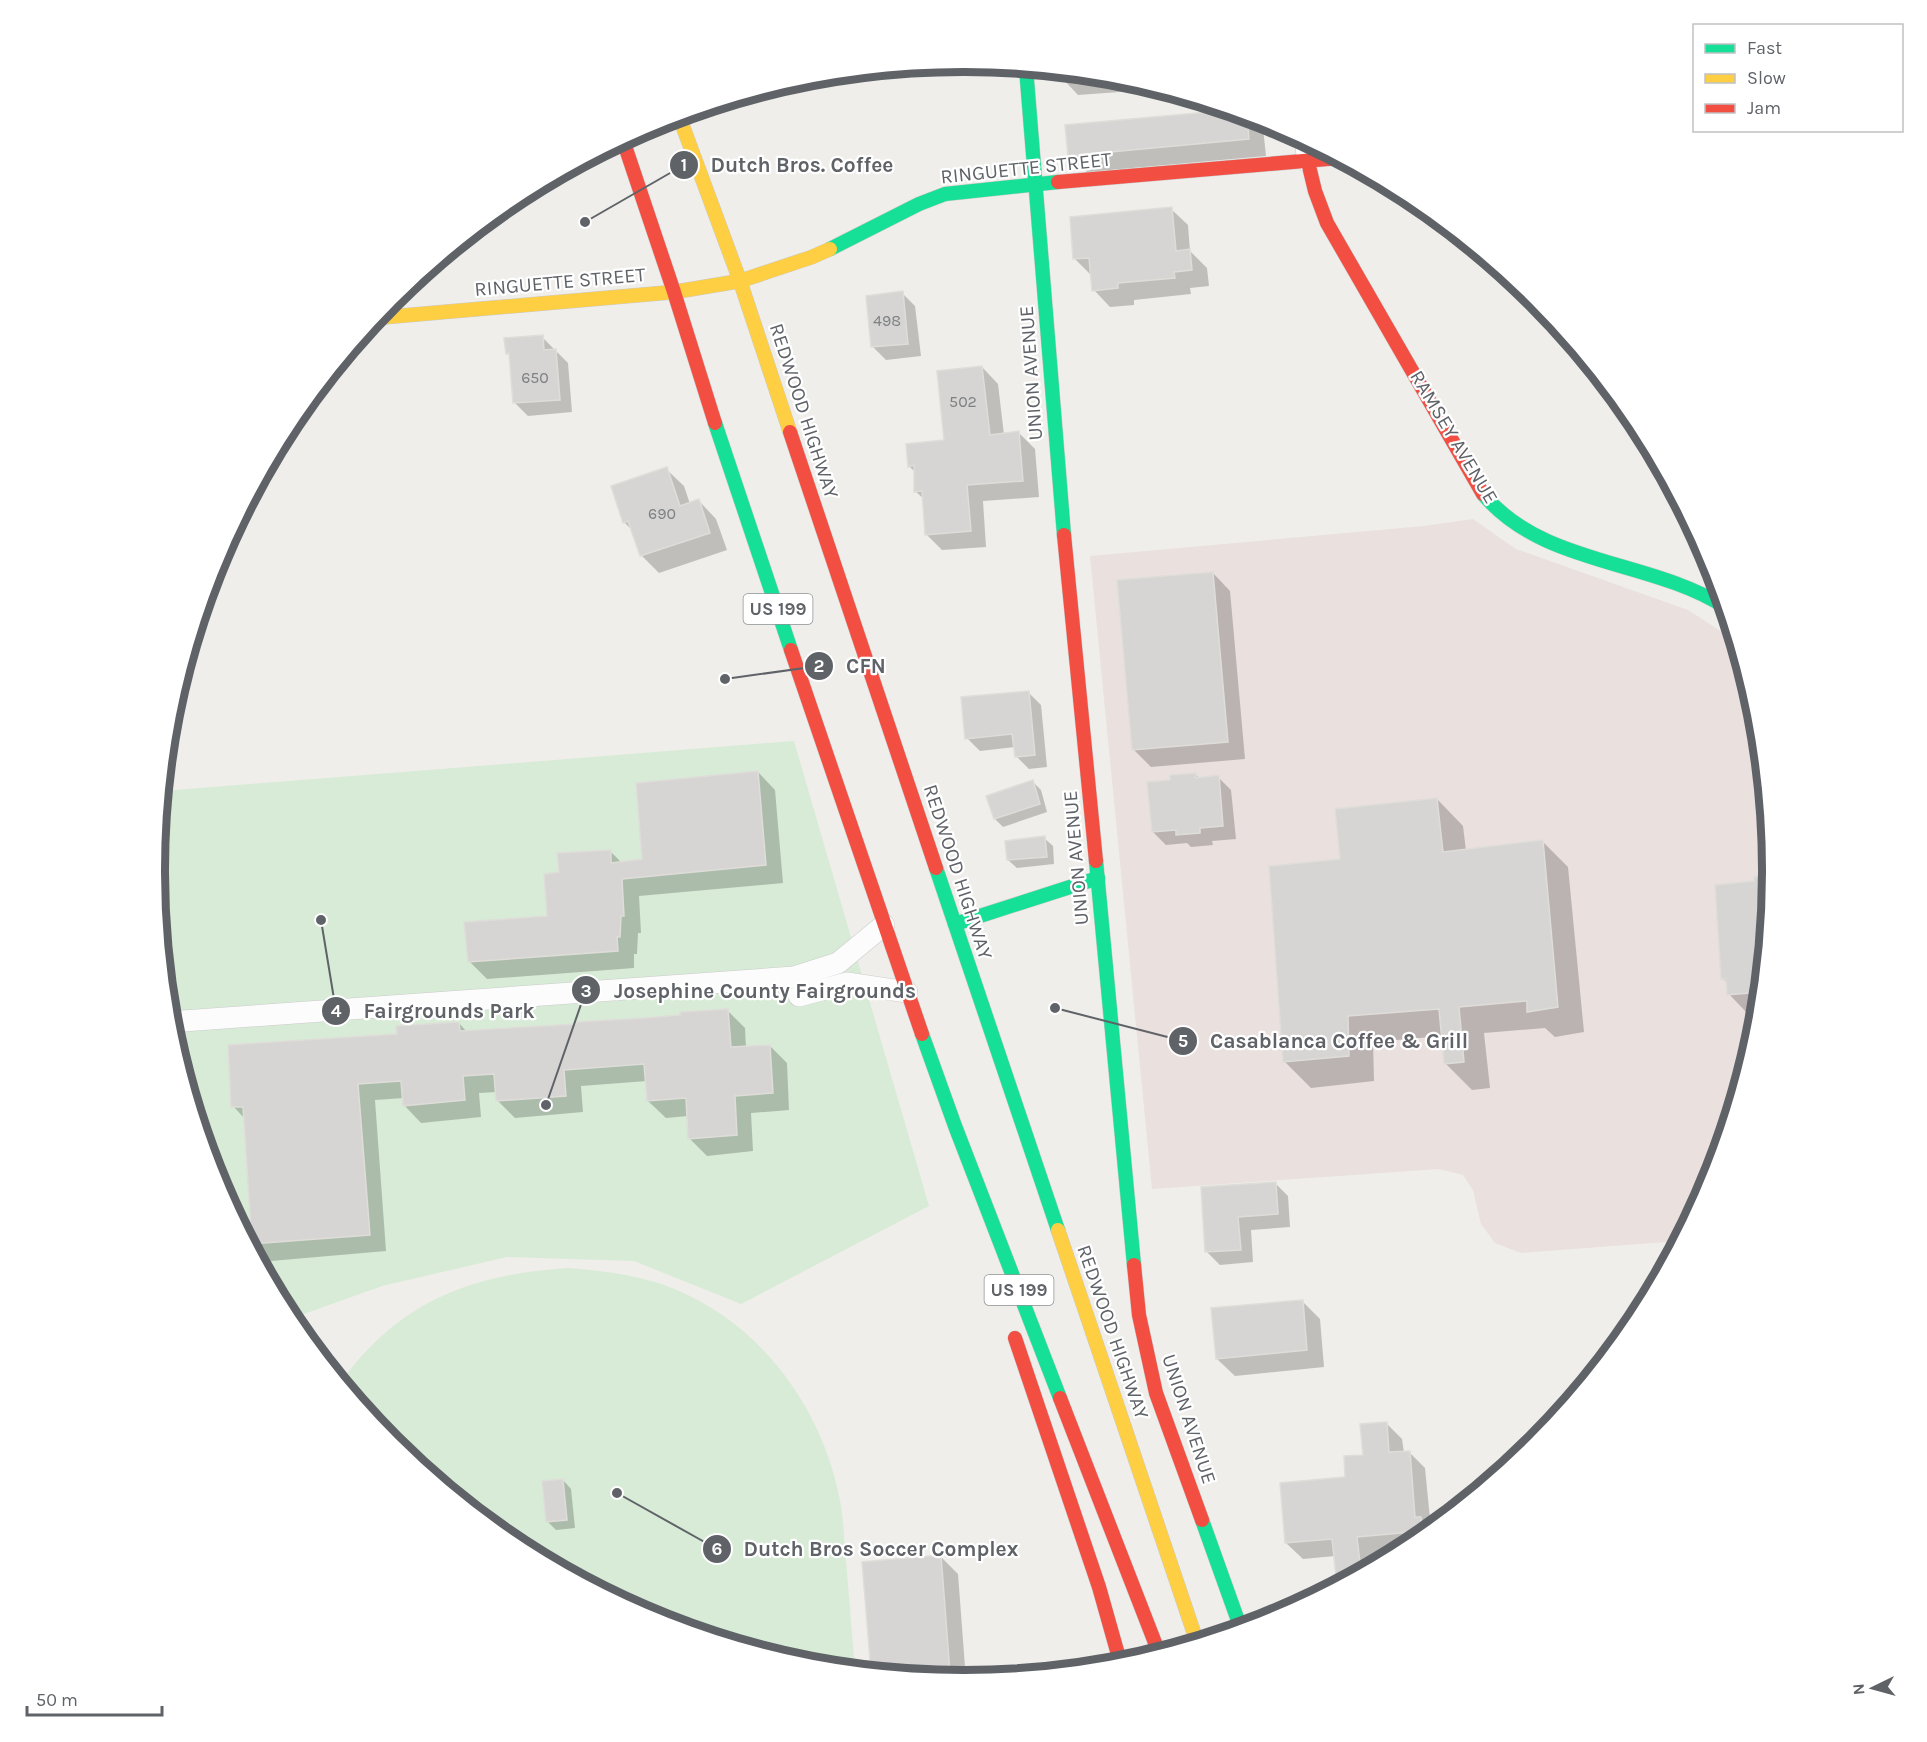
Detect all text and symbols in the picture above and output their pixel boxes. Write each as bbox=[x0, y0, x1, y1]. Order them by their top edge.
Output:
legend bbox=[1693, 24, 1903, 132]
text: Fast bbox=[1747, 37, 1782, 59]
text: Slow bbox=[1747, 67, 1786, 89]
text: Jam bbox=[1747, 97, 1781, 119]
callout: Dutch Bros. Coffee bbox=[669, 145, 906, 184]
street label: RINGUETTE STREET bbox=[939, 148, 1113, 188]
text: Dutch Bros. Coffee bbox=[711, 153, 893, 177]
text: 1 bbox=[681, 154, 687, 176]
street label: RINGUETTE STREET bbox=[474, 263, 646, 301]
street label: UNION AVENUE bbox=[1015, 305, 1047, 441]
house number: 498 bbox=[873, 311, 901, 330]
street label: REDWOOD HIGHWAY bbox=[765, 321, 843, 501]
street label: RAMSEY AVENUE bbox=[1405, 366, 1503, 508]
house number: 650 bbox=[521, 368, 549, 387]
house number: 502 bbox=[949, 392, 977, 411]
house number: 690 bbox=[648, 504, 676, 523]
road number: US 199 bbox=[744, 594, 812, 624]
callout: CFN bbox=[804, 646, 898, 685]
text: CFN bbox=[846, 654, 886, 678]
text: 2 bbox=[814, 655, 824, 677]
street label: REDWOOD HIGHWAY bbox=[919, 782, 997, 962]
street label: UNION AVENUE bbox=[1059, 790, 1093, 926]
callout: Josephine County Fairgrounds bbox=[571, 971, 928, 1010]
text: Josephine County Fairgrounds bbox=[614, 979, 916, 1003]
text: 3 bbox=[580, 980, 592, 1002]
callout: Fairgrounds Park bbox=[321, 991, 547, 1030]
text: Fairgrounds Park bbox=[363, 999, 535, 1023]
text: 4 bbox=[331, 1000, 342, 1022]
callout: Casablanca Coffee & Grill bbox=[1168, 1021, 1480, 1060]
text: Casablanca Coffee & Grill bbox=[1210, 1029, 1468, 1053]
text: 5 bbox=[1178, 1030, 1188, 1052]
street label: REDWOOD HIGHWAY bbox=[1072, 1242, 1154, 1422]
road number: US 199 bbox=[984, 1275, 1054, 1305]
street label: UNION AVENUE bbox=[1157, 1351, 1221, 1487]
callout: Dutch Bros Soccer Complex bbox=[702, 1529, 1031, 1568]
text: Dutch Bros Soccer Complex bbox=[744, 1537, 1019, 1561]
text: 6 bbox=[712, 1538, 723, 1560]
north arrow bbox=[1843, 1658, 1903, 1718]
scale bar bbox=[27, 1679, 162, 1717]
text: N bbox=[1849, 1683, 1869, 1696]
text: 50 m bbox=[36, 1689, 78, 1711]

